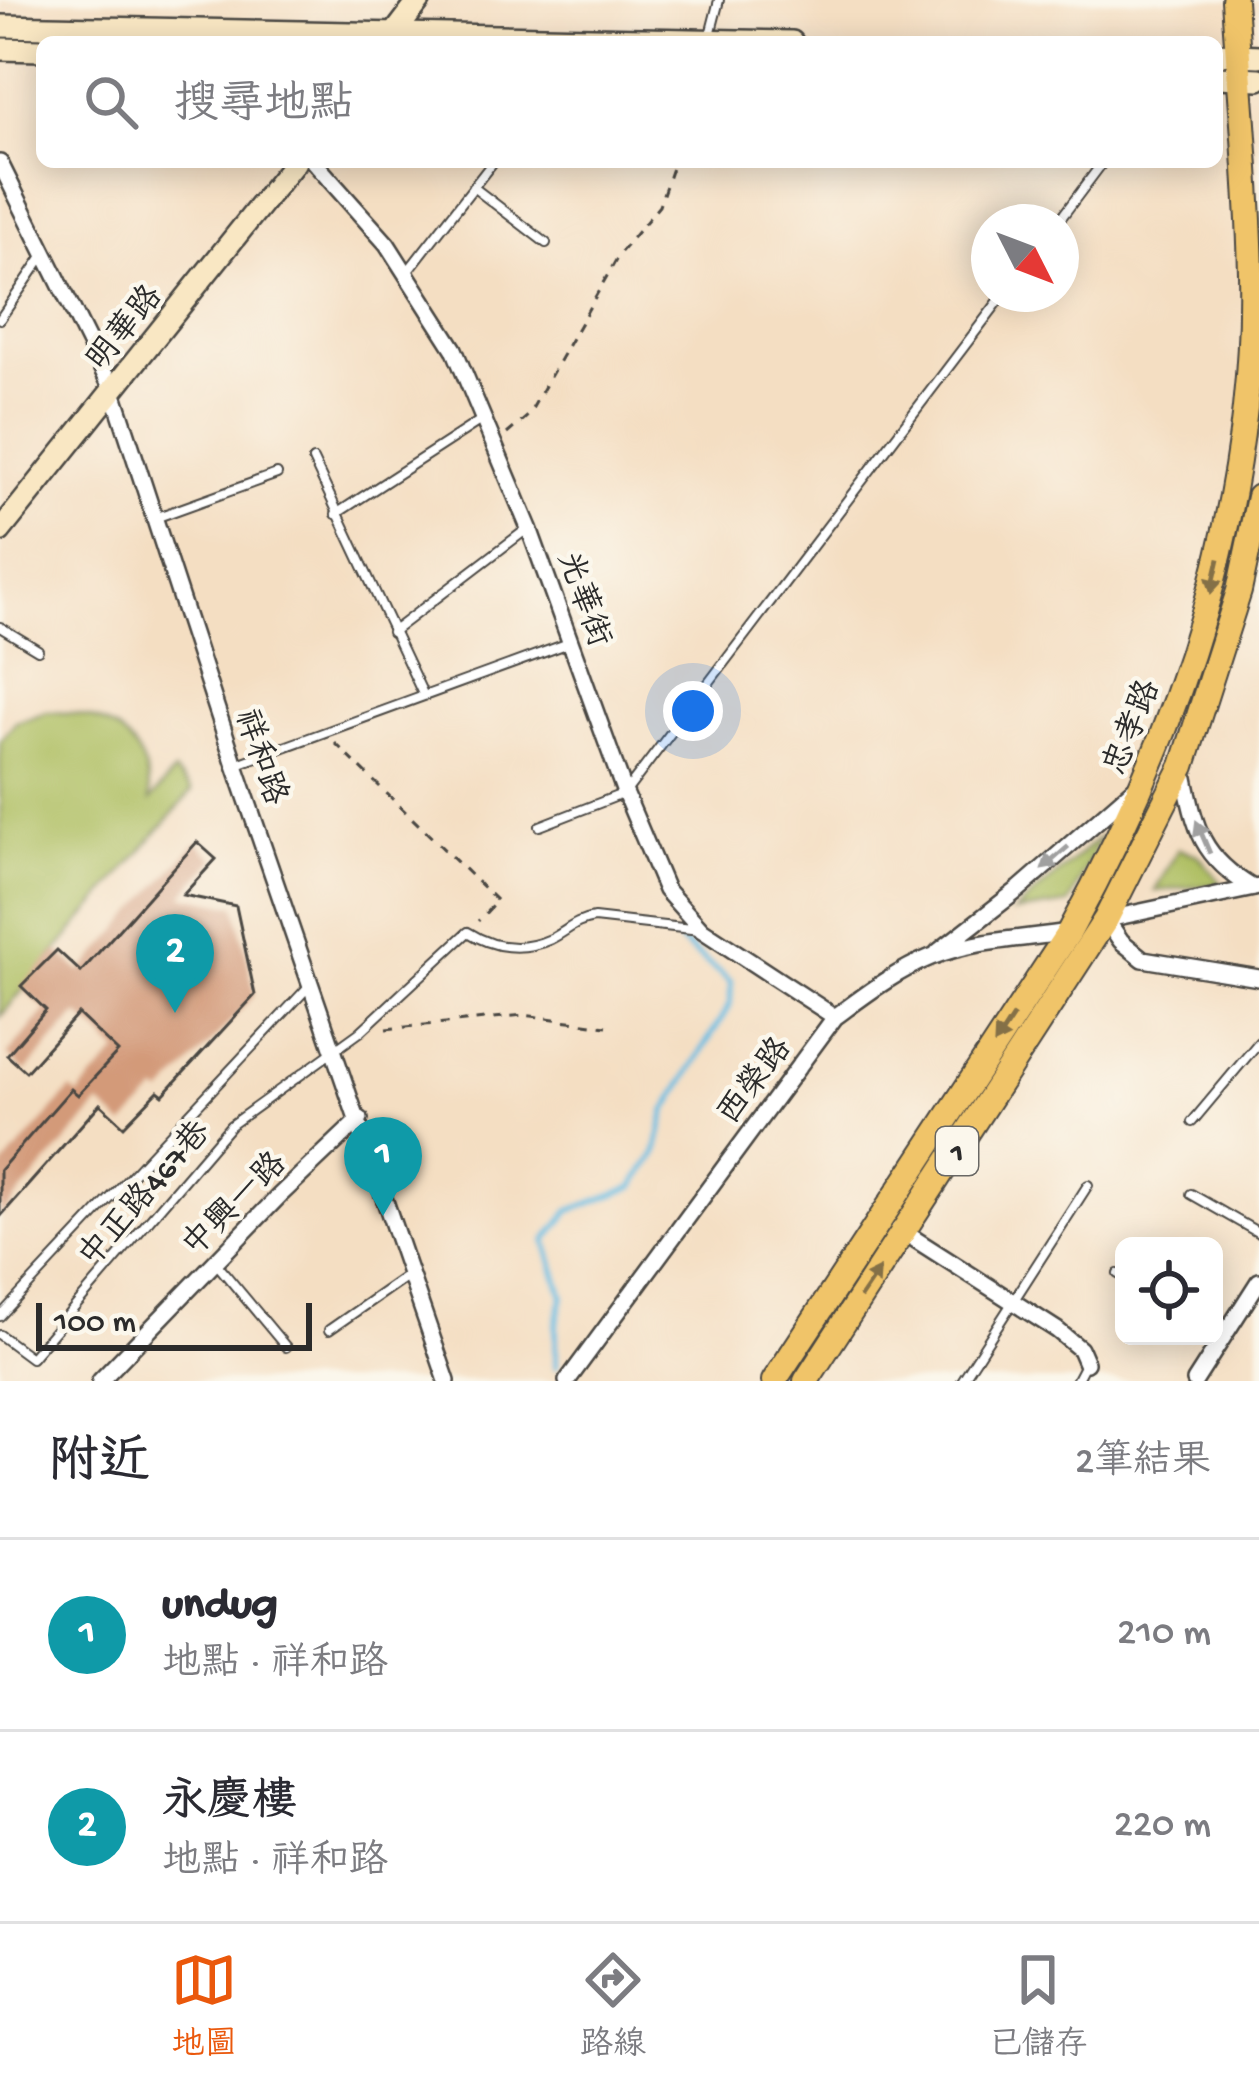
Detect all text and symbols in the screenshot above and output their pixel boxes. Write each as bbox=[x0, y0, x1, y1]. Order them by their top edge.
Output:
search box bbox=[36, 36, 1223, 168]
icon: search bbox=[78, 69, 144, 135]
text: 搜尋地點 bbox=[174, 81, 354, 134]
north arrow bbox=[971, 204, 1079, 312]
street label: 明華路 bbox=[78, 277, 173, 380]
street label: 光華街 bbox=[547, 546, 618, 653]
one-way arrow bbox=[1205, 557, 1224, 595]
street label: 忠孝路 bbox=[1096, 674, 1171, 781]
your location bbox=[663, 681, 723, 741]
street label: 祥和路 bbox=[224, 704, 295, 811]
one-way arrow bbox=[1193, 819, 1212, 855]
one-way arrow bbox=[1040, 844, 1070, 871]
pin: 2 bbox=[136, 914, 214, 1013]
one-way arrow bbox=[994, 1013, 1016, 1046]
street label: 西榮路 bbox=[709, 1030, 802, 1134]
street label: 中正路467巷 bbox=[70, 1113, 220, 1277]
pin: 1 bbox=[344, 1117, 422, 1216]
road number: 1 bbox=[936, 1127, 978, 1175]
street label: 中興一路 bbox=[174, 1144, 296, 1266]
map controls bbox=[1115, 1237, 1223, 1345]
button: locate bbox=[1115, 1237, 1223, 1345]
one-way arrow bbox=[859, 1267, 881, 1300]
scale bar bbox=[36, 1297, 312, 1350]
text: 100 m bbox=[54, 1305, 136, 1343]
text: 附近 bbox=[48, 1436, 150, 1496]
text: 2筆結果 bbox=[1075, 1441, 1211, 1487]
text: undug bbox=[162, 1580, 278, 1633]
text: 1 bbox=[79, 1612, 95, 1658]
text: 210 m bbox=[1117, 1612, 1211, 1658]
text: 地點 · 祥和路 bbox=[162, 1643, 388, 1689]
text: 永慶樓 bbox=[162, 1778, 297, 1831]
text: 2 bbox=[77, 1804, 97, 1850]
text: 220 m bbox=[1114, 1804, 1211, 1850]
text: 地點 · 祥和路 bbox=[162, 1841, 388, 1887]
tab: 地圖 bbox=[171, 1947, 237, 2066]
tab: 路線 bbox=[580, 1947, 646, 2066]
tab: 已儲存 bbox=[989, 1947, 1088, 2066]

